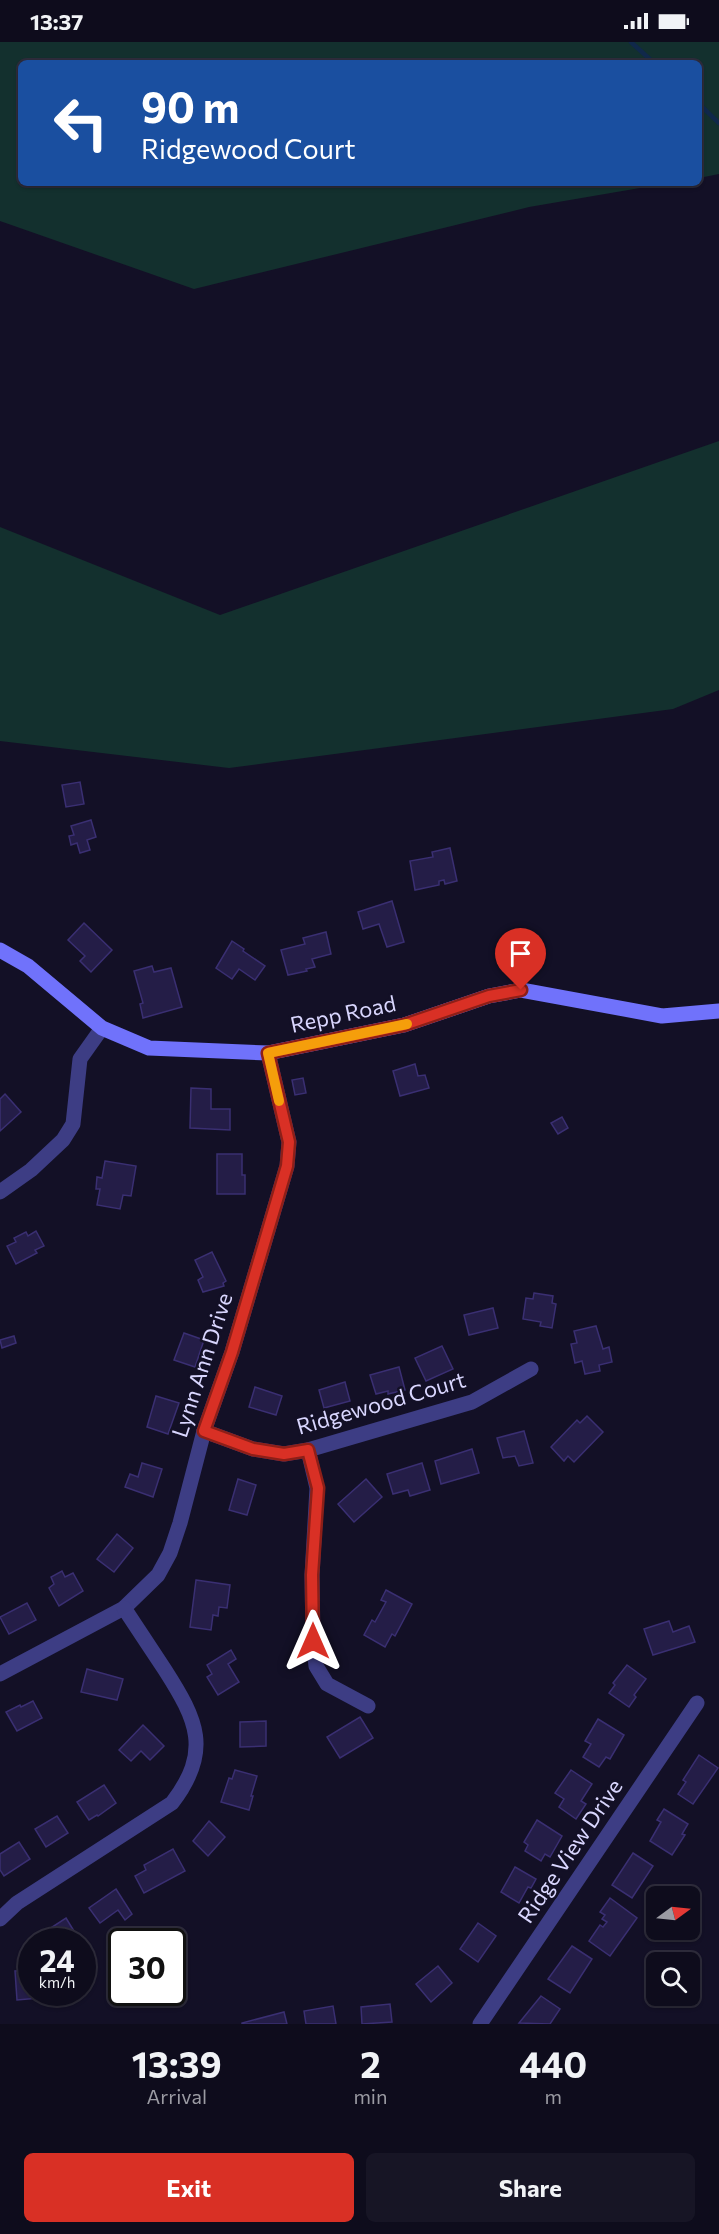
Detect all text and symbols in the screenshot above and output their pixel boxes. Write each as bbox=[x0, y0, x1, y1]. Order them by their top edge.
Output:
text: 13:37 bbox=[30, 8, 83, 35]
text: 90 m bbox=[141, 80, 240, 132]
icon: left bbox=[42, 84, 120, 162]
text: Ridgewood Court bbox=[141, 132, 356, 165]
pin bbox=[495, 928, 546, 990]
icon: arrive bbox=[504, 937, 537, 970]
street label: Repp Road bbox=[288, 989, 398, 1038]
street label: Lynn Ann Drive bbox=[165, 1289, 238, 1441]
street label: Ridgewood Court bbox=[293, 1365, 469, 1440]
position arrow bbox=[281, 1609, 345, 1673]
street label: Ridge View Drive bbox=[512, 1774, 628, 1928]
north arrow bbox=[646, 1886, 700, 1940]
map controls bbox=[646, 1886, 700, 2006]
speed limit sign: 30 bbox=[108, 1928, 186, 2006]
text: 24 bbox=[39, 1941, 75, 1978]
button: search bbox=[646, 1952, 700, 2006]
text: km/h bbox=[39, 1973, 75, 1991]
text: 13:39 bbox=[132, 2041, 222, 2085]
text: 2 bbox=[360, 2041, 381, 2085]
text: 440 bbox=[519, 2041, 587, 2085]
text: Arrival bbox=[146, 2084, 207, 2108]
text: min bbox=[353, 2084, 387, 2108]
text: m bbox=[545, 2084, 562, 2108]
button: Exit bbox=[24, 2153, 354, 2222]
button: Share bbox=[366, 2153, 695, 2222]

